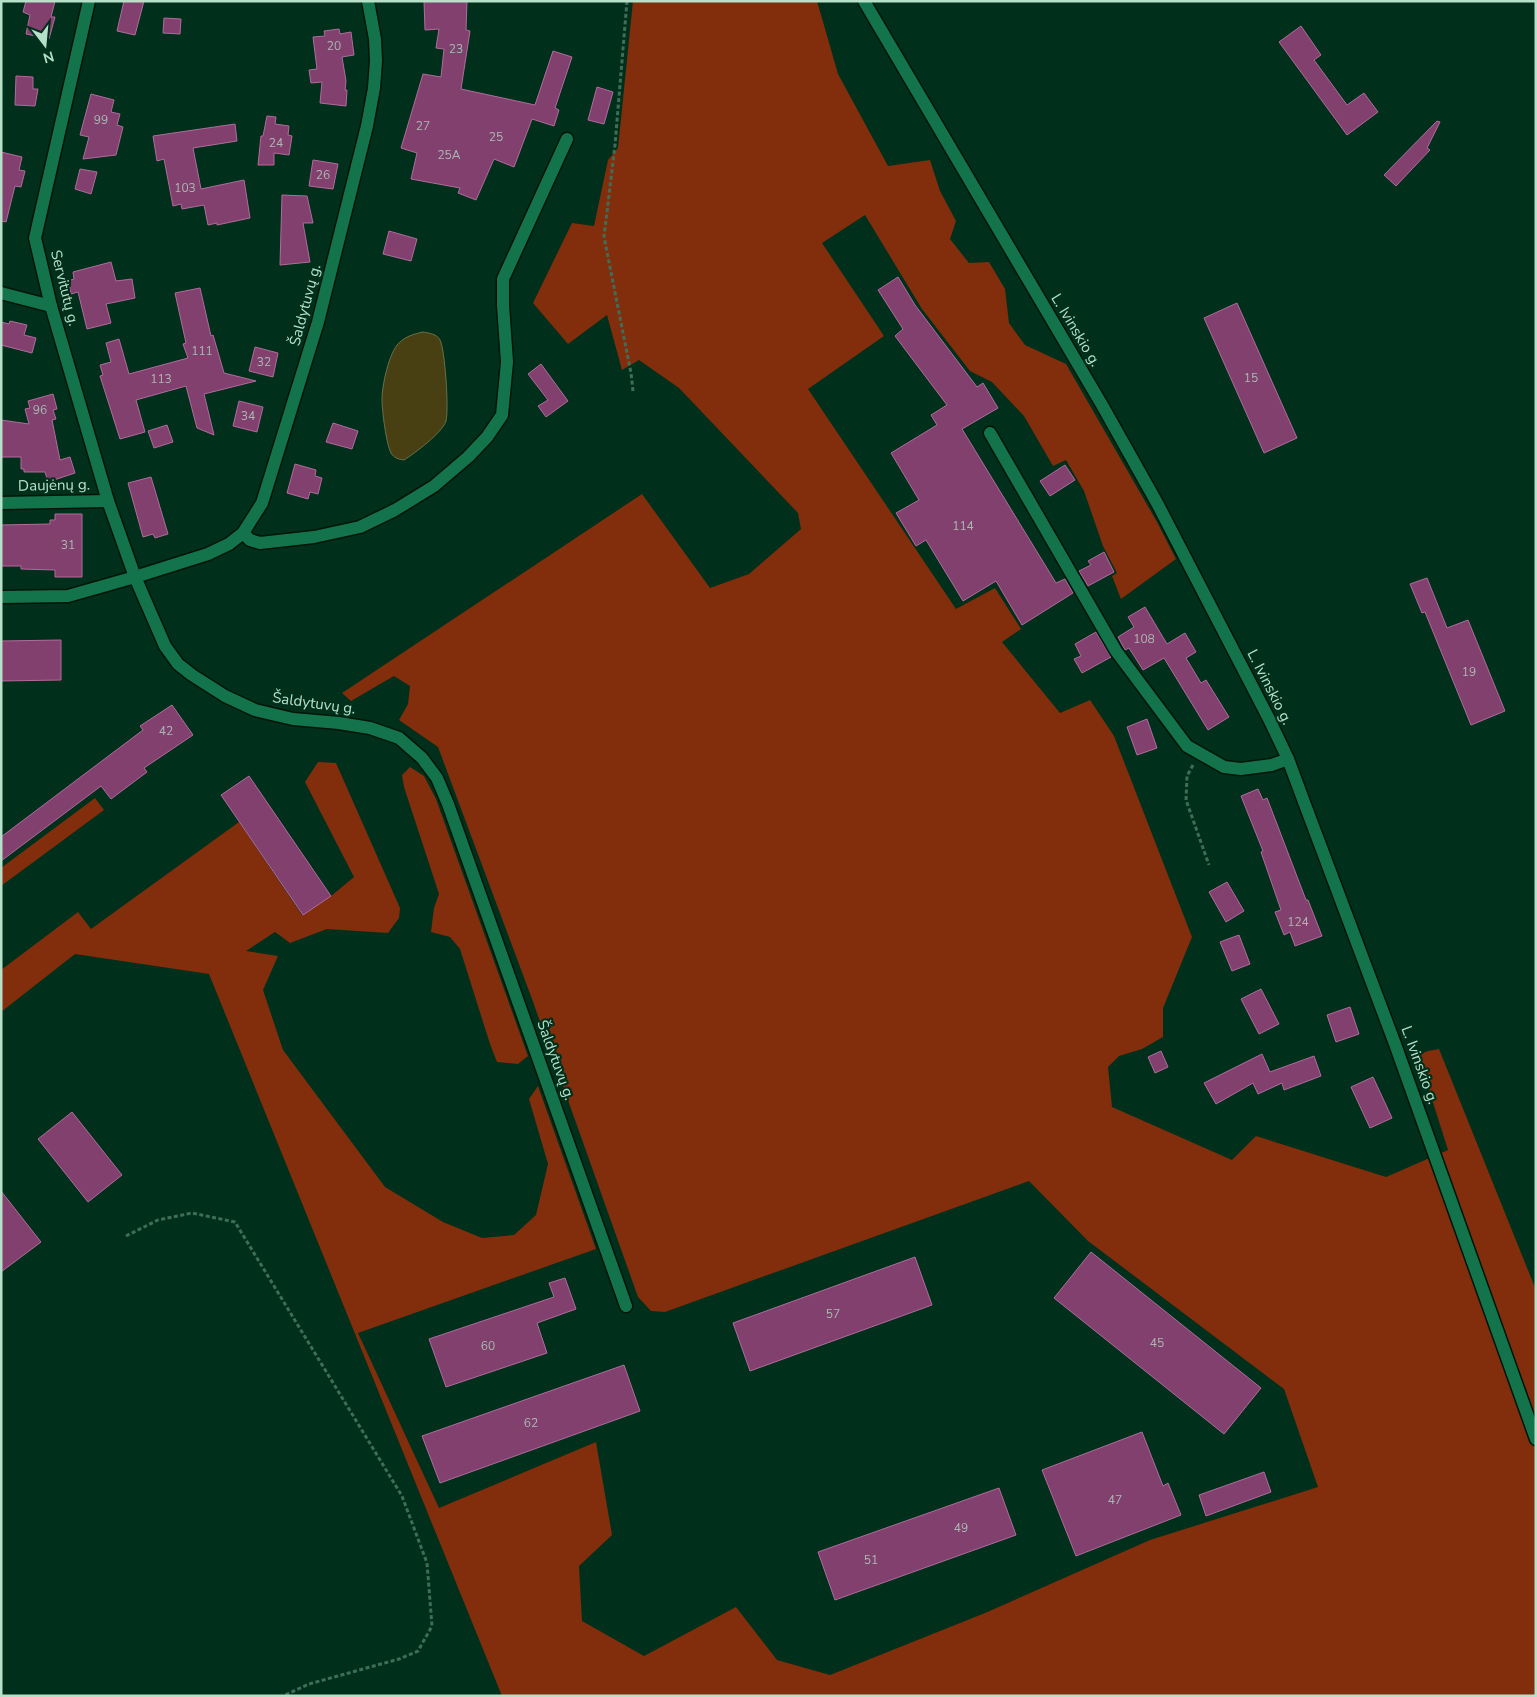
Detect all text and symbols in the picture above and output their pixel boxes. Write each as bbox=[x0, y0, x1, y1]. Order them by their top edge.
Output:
north arrow bbox=[20, 20, 70, 70]
house number: 20 bbox=[327, 38, 341, 54]
house number: 23 bbox=[449, 41, 463, 57]
text: N bbox=[41, 46, 56, 68]
house number: 99 bbox=[94, 112, 108, 128]
house number: 27 bbox=[416, 118, 430, 134]
house number: 25 bbox=[489, 129, 503, 145]
house number: 24 bbox=[269, 135, 283, 151]
house number: 25A bbox=[437, 147, 461, 163]
house number: 26 bbox=[316, 167, 330, 183]
house number: 103 bbox=[174, 180, 196, 196]
street label: Servitutų g. bbox=[46, 248, 84, 328]
street label: Šaldytuvų g. bbox=[284, 262, 326, 348]
street label: L. Ivinskio g. bbox=[1046, 290, 1106, 370]
house number: 111 bbox=[191, 343, 213, 359]
house number: 32 bbox=[257, 354, 271, 370]
house number: 15 bbox=[1244, 370, 1258, 386]
house number: 113 bbox=[150, 371, 172, 387]
house number: 96 bbox=[33, 402, 47, 418]
house number: 34 bbox=[241, 408, 255, 424]
street label: Daujėnų g. bbox=[18, 474, 90, 496]
house number: 114 bbox=[952, 518, 974, 534]
house number: 31 bbox=[61, 537, 75, 553]
house number: 108 bbox=[1133, 631, 1155, 647]
street label: L. Ivinskio g. bbox=[1243, 646, 1297, 728]
house number: 19 bbox=[1462, 664, 1476, 680]
street label: Šaldytuvų g. bbox=[271, 686, 357, 719]
house number: 42 bbox=[159, 723, 173, 739]
house number: 124 bbox=[1287, 914, 1309, 930]
street label: Šaldytuvų g. bbox=[532, 1017, 581, 1103]
street label: L. Ivinskio g. bbox=[1397, 1023, 1443, 1107]
house number: 57 bbox=[826, 1306, 840, 1322]
house number: 45 bbox=[1150, 1335, 1164, 1351]
house number: 60 bbox=[481, 1338, 495, 1354]
house number: 62 bbox=[524, 1415, 538, 1431]
house number: 47 bbox=[1108, 1492, 1122, 1508]
house number: 49 bbox=[954, 1520, 968, 1536]
house number: 51 bbox=[864, 1552, 878, 1568]

